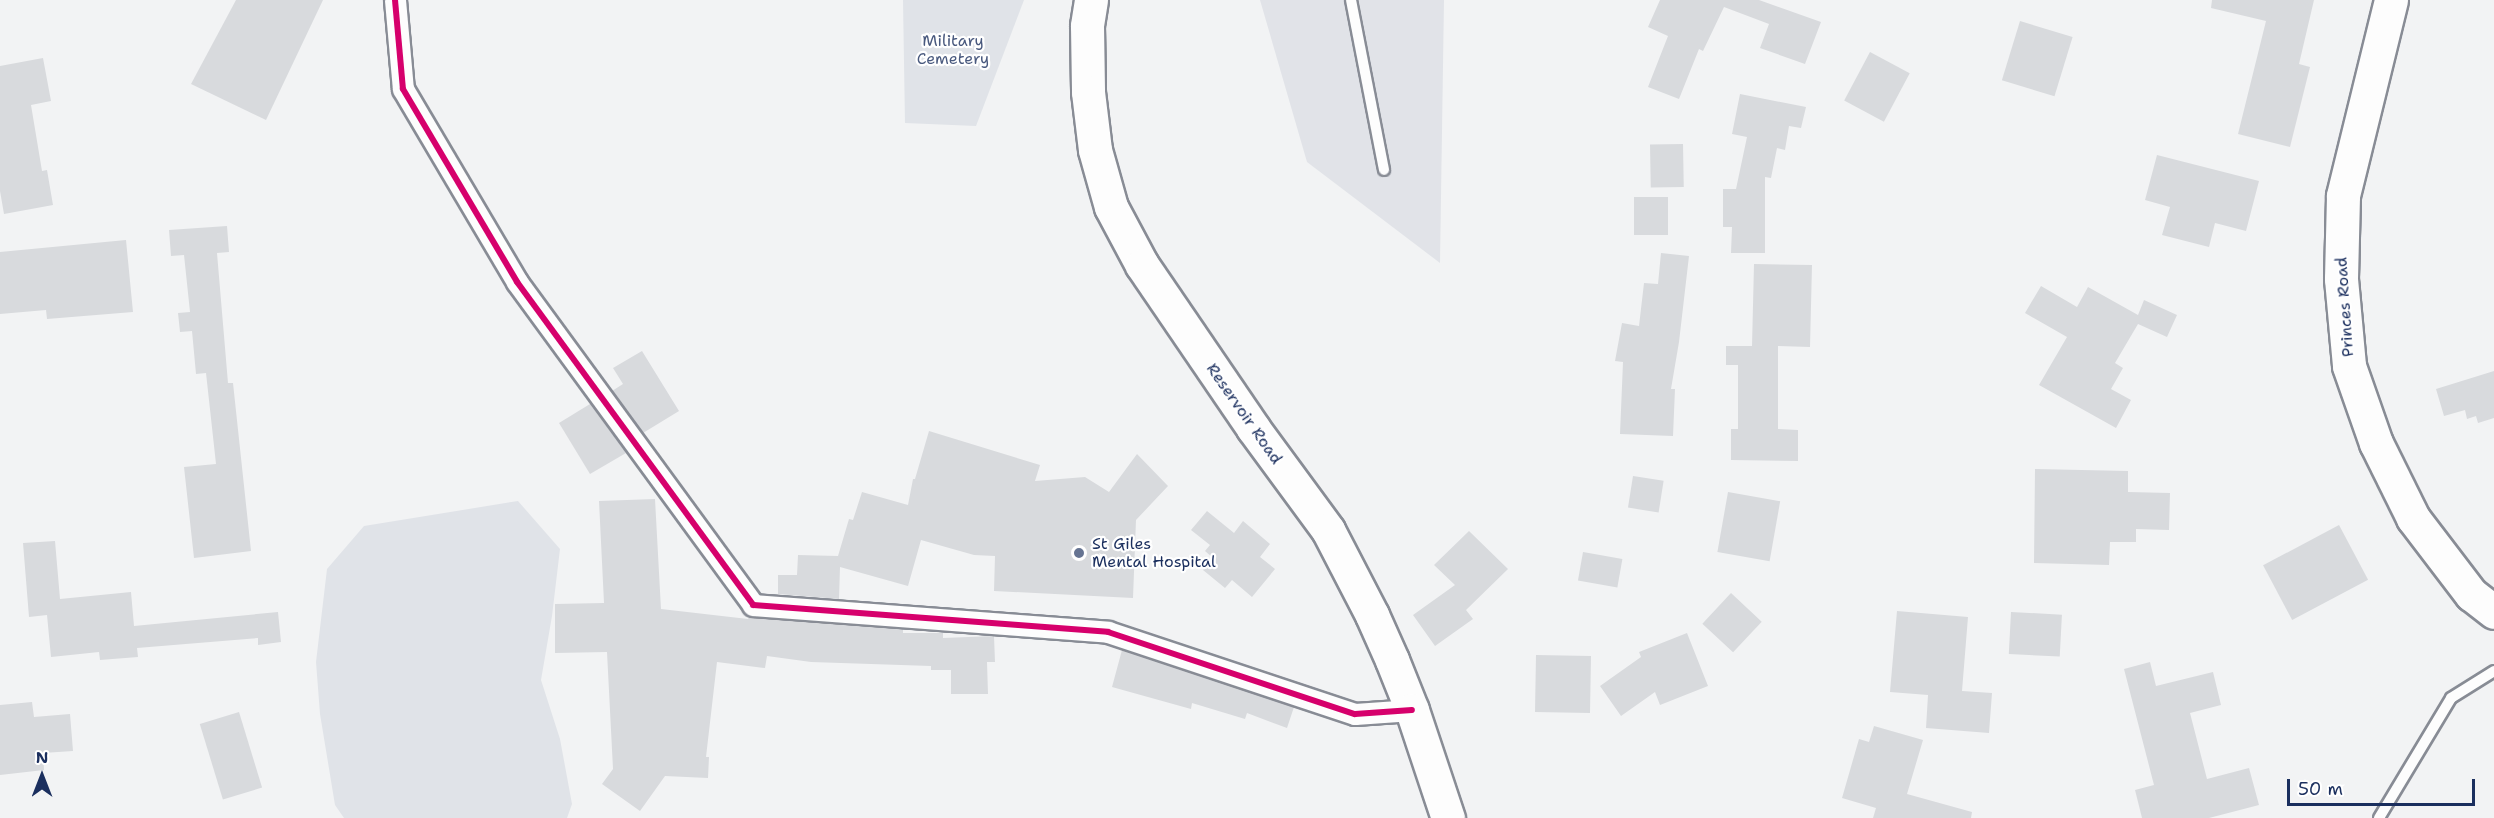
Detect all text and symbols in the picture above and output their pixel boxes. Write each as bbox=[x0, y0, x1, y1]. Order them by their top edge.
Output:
park label: Military Cemetery bbox=[917, 31, 989, 69]
street label: Princes Road bbox=[2332, 256, 2358, 358]
street label: Reservoir Road bbox=[1202, 360, 1286, 468]
place label: St Giles Mental Hospital bbox=[1092, 534, 1216, 572]
marker: St Giles Mental Hospital bbox=[1070, 544, 1088, 562]
north arrow bbox=[12, 746, 72, 806]
text: N bbox=[36, 747, 48, 768]
scale bar bbox=[2290, 767, 2478, 805]
text: 50 m bbox=[2298, 777, 2343, 801]

